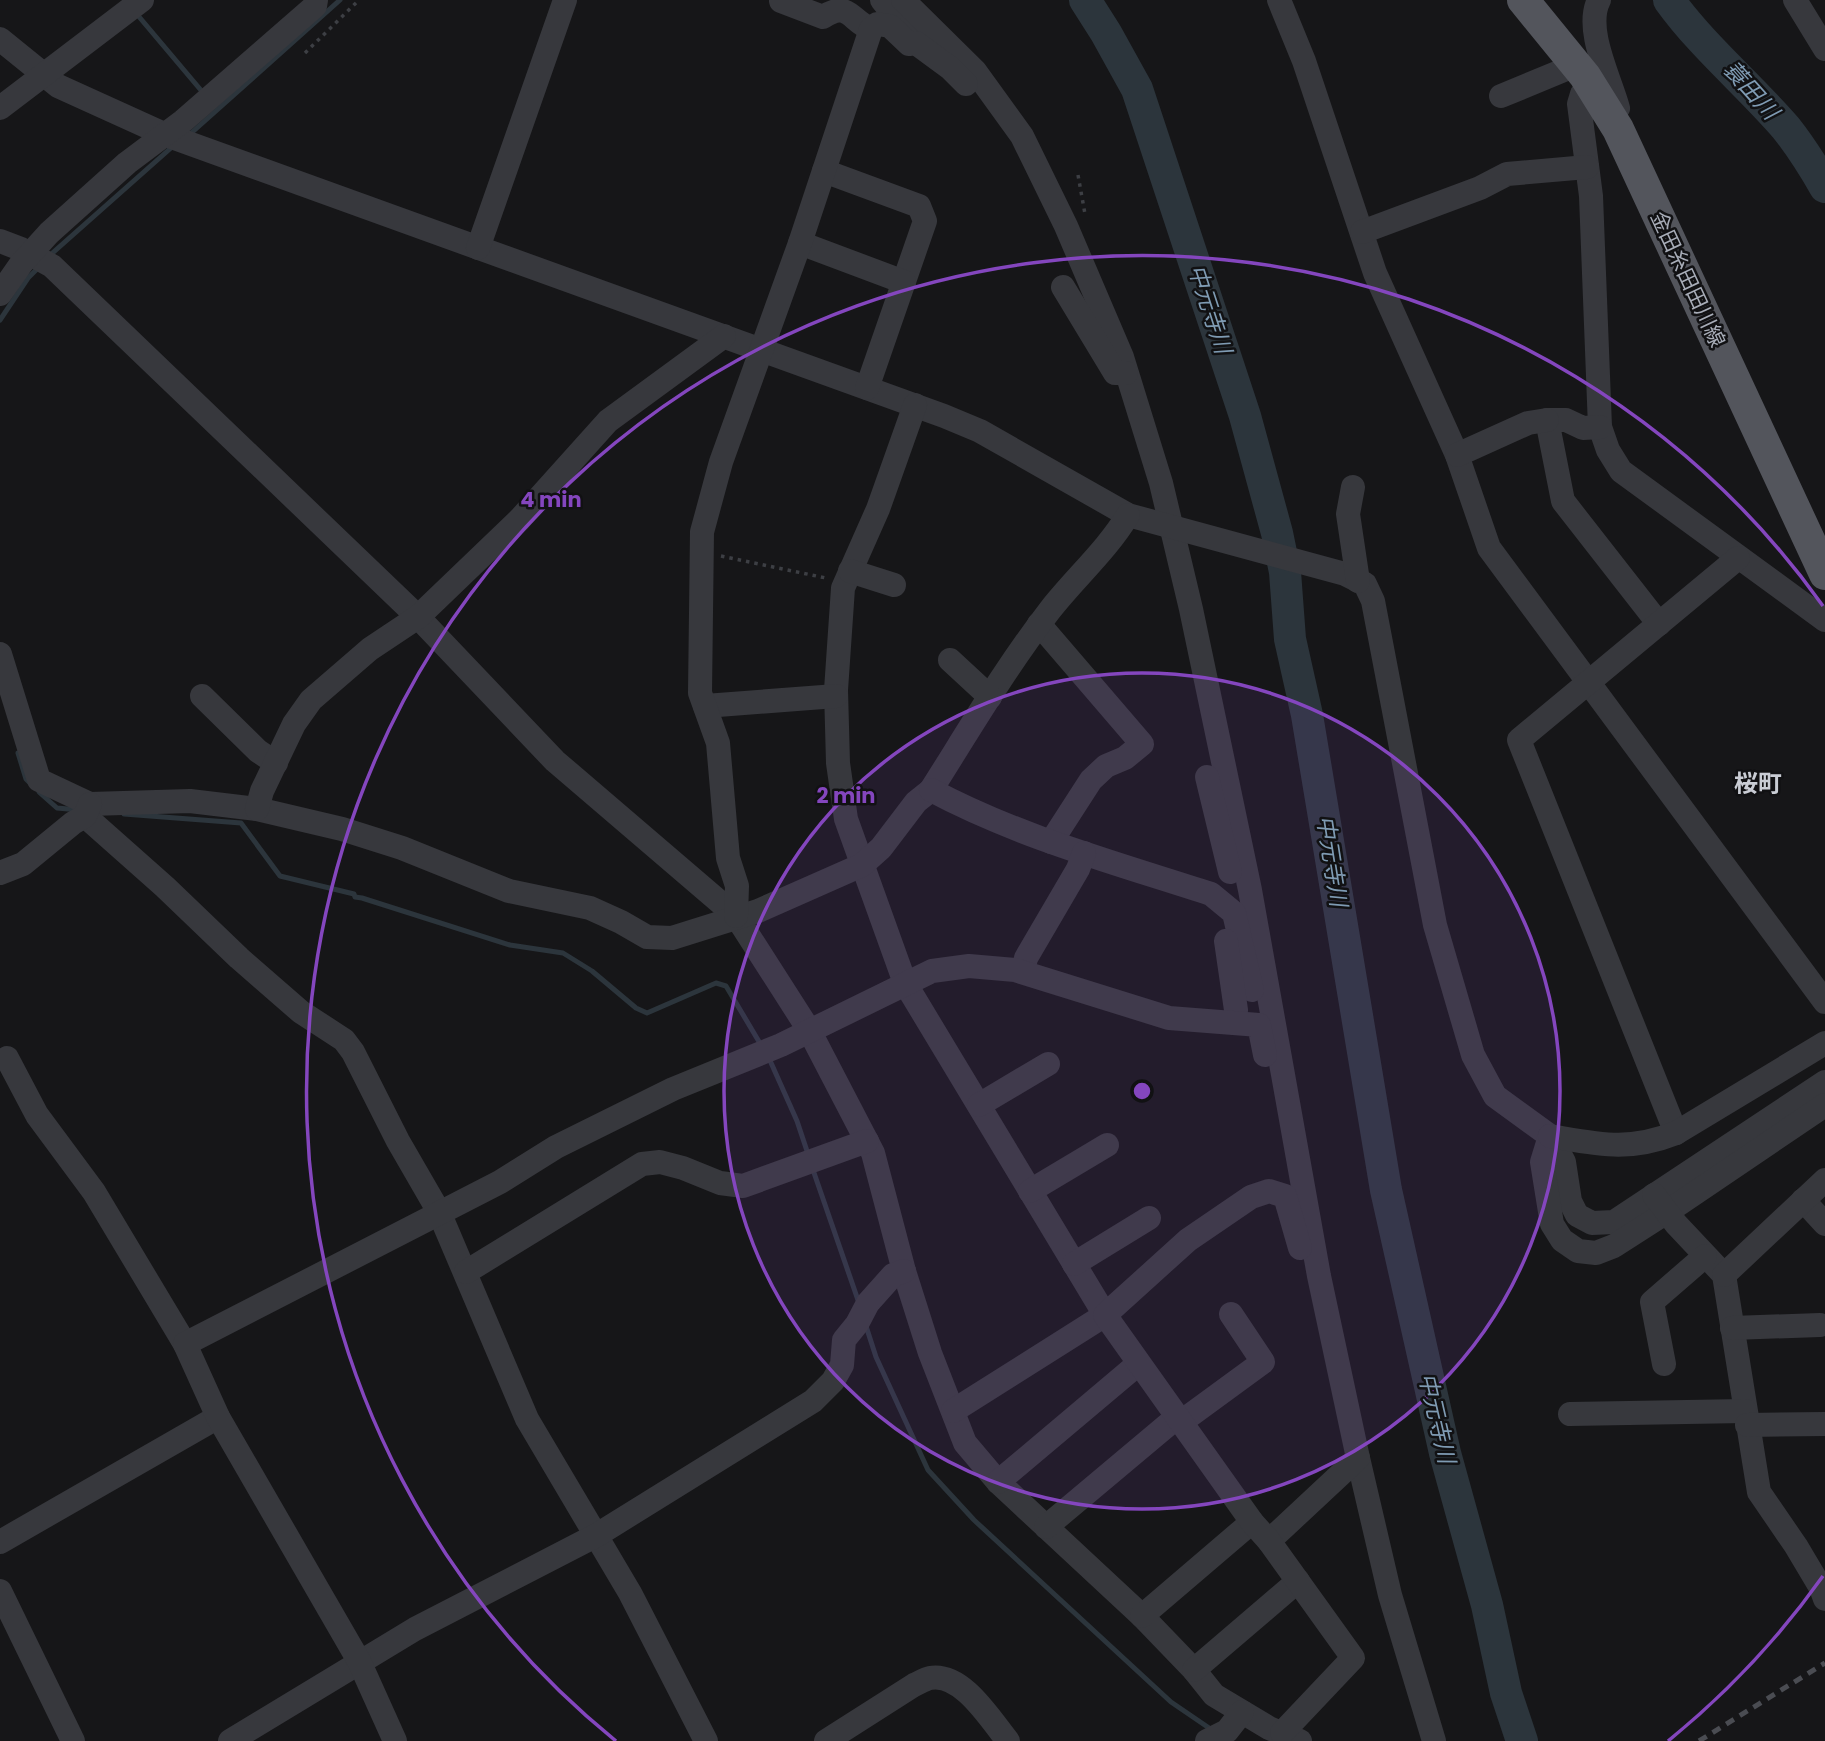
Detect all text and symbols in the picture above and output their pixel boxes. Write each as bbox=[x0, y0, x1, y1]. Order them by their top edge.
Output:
water label: 蓑田川 bbox=[1716, 54, 1788, 129]
street label: 金田糸田田川線 bbox=[1644, 206, 1732, 352]
water label: 中元寺川 bbox=[1181, 260, 1240, 361]
text: 4 min bbox=[520, 485, 582, 514]
district label: 桜町 bbox=[1734, 767, 1782, 800]
text: 2 min bbox=[816, 781, 876, 810]
water label: 中元寺川 bbox=[1309, 813, 1355, 912]
centre of rings bbox=[1130, 1079, 1154, 1103]
water label: 中元寺川 bbox=[1411, 1370, 1464, 1469]

